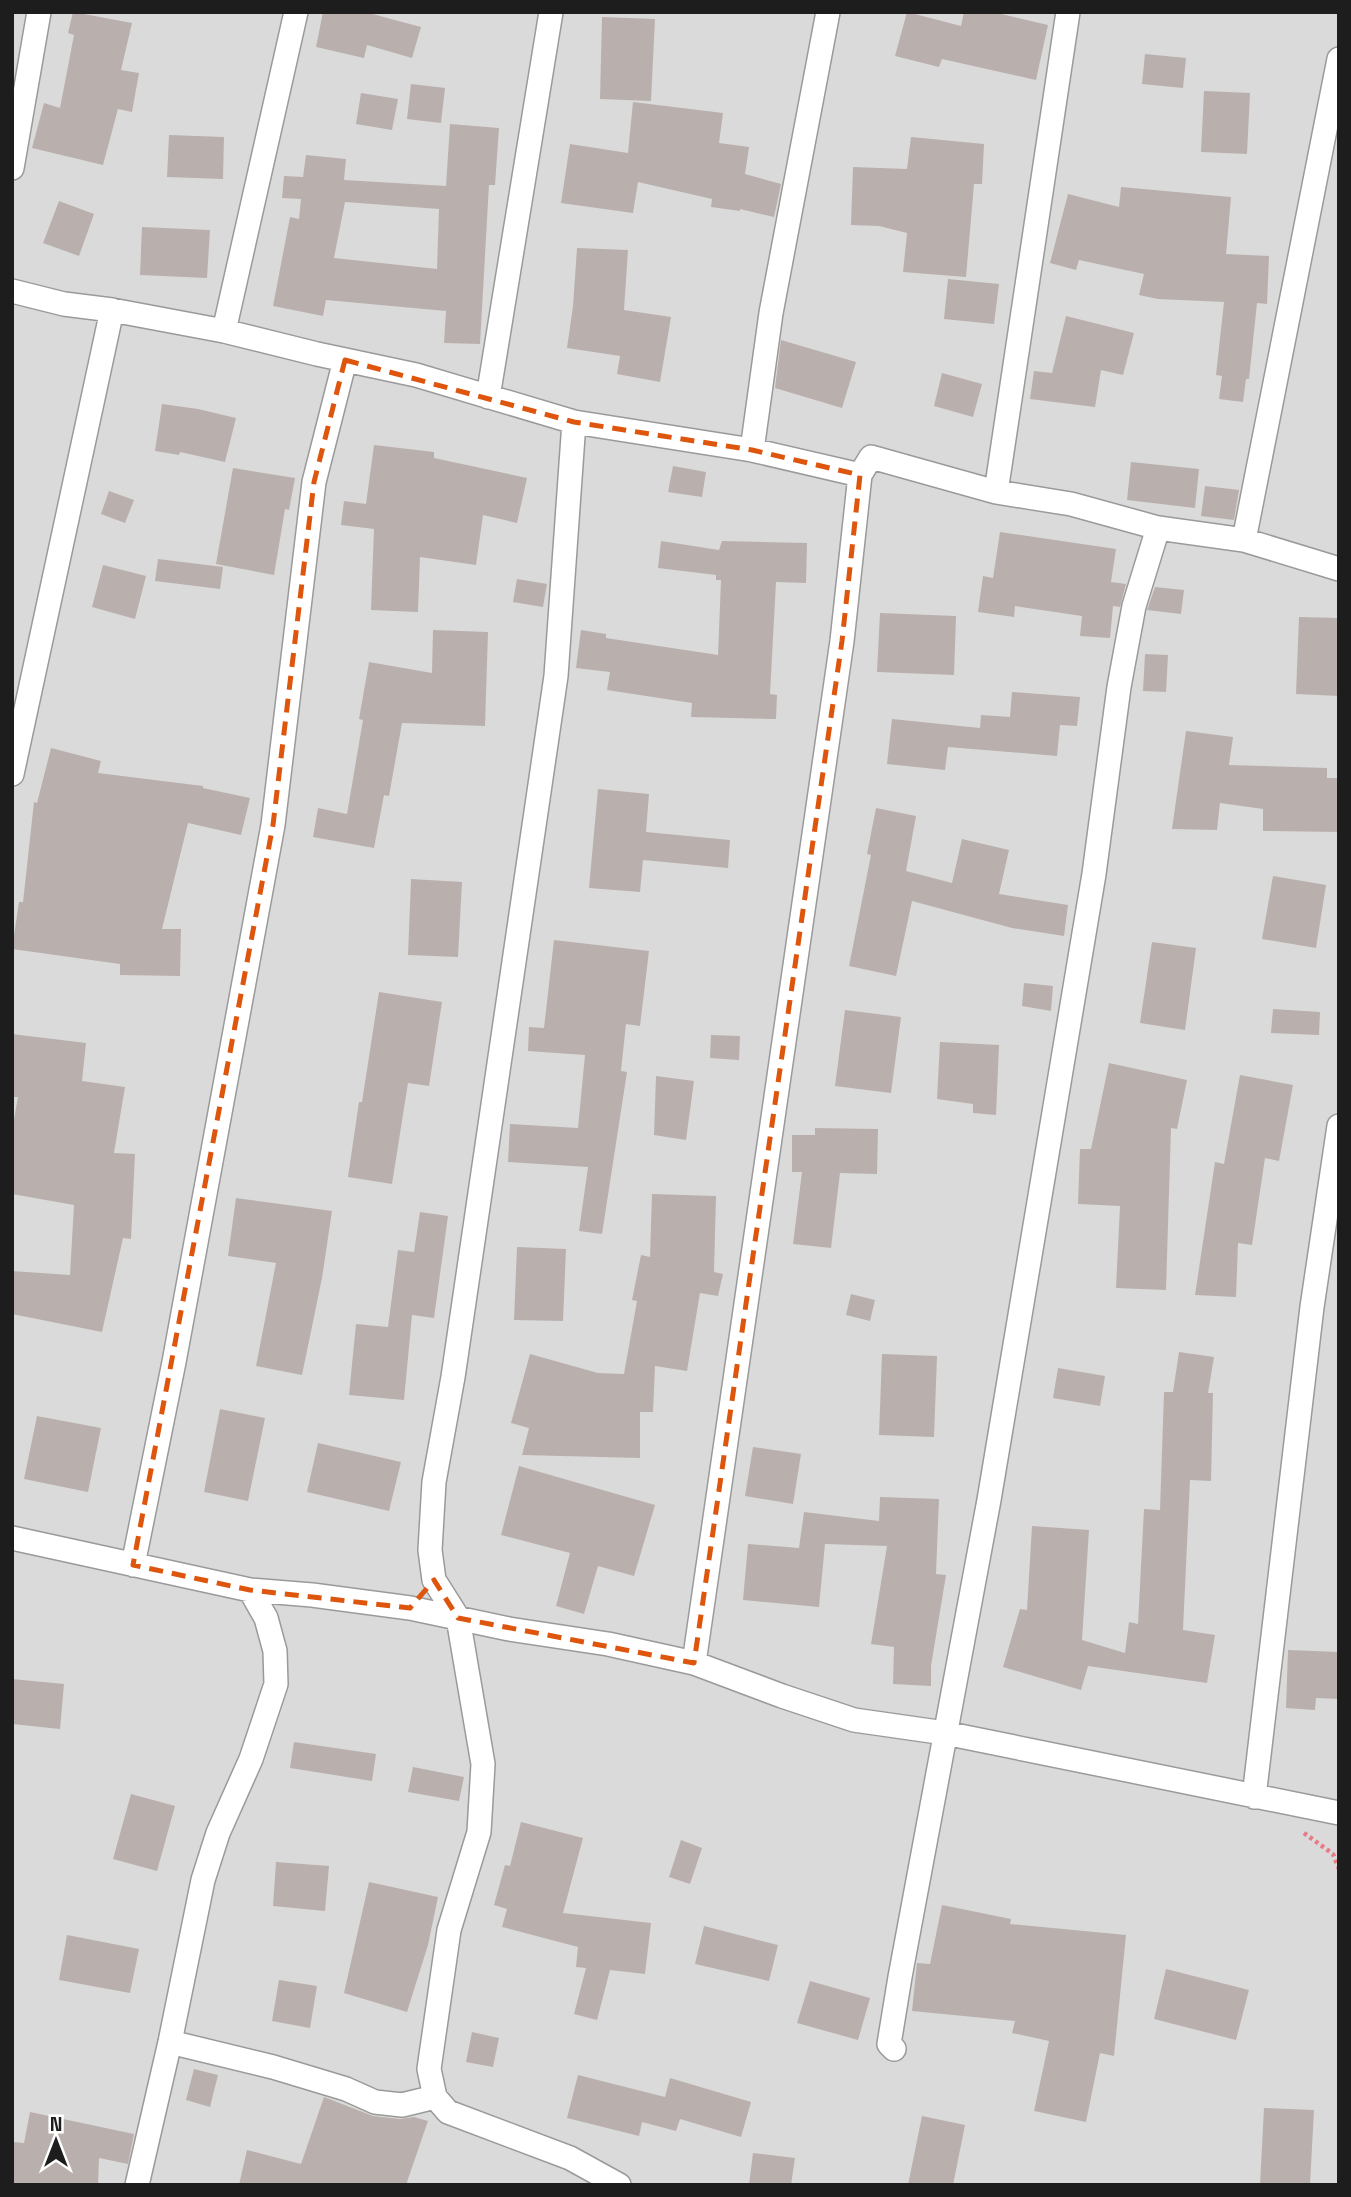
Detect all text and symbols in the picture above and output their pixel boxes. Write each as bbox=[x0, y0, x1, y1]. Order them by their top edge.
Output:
north arrow bbox=[21, 2106, 91, 2176]
text: N bbox=[50, 2112, 62, 2137]

